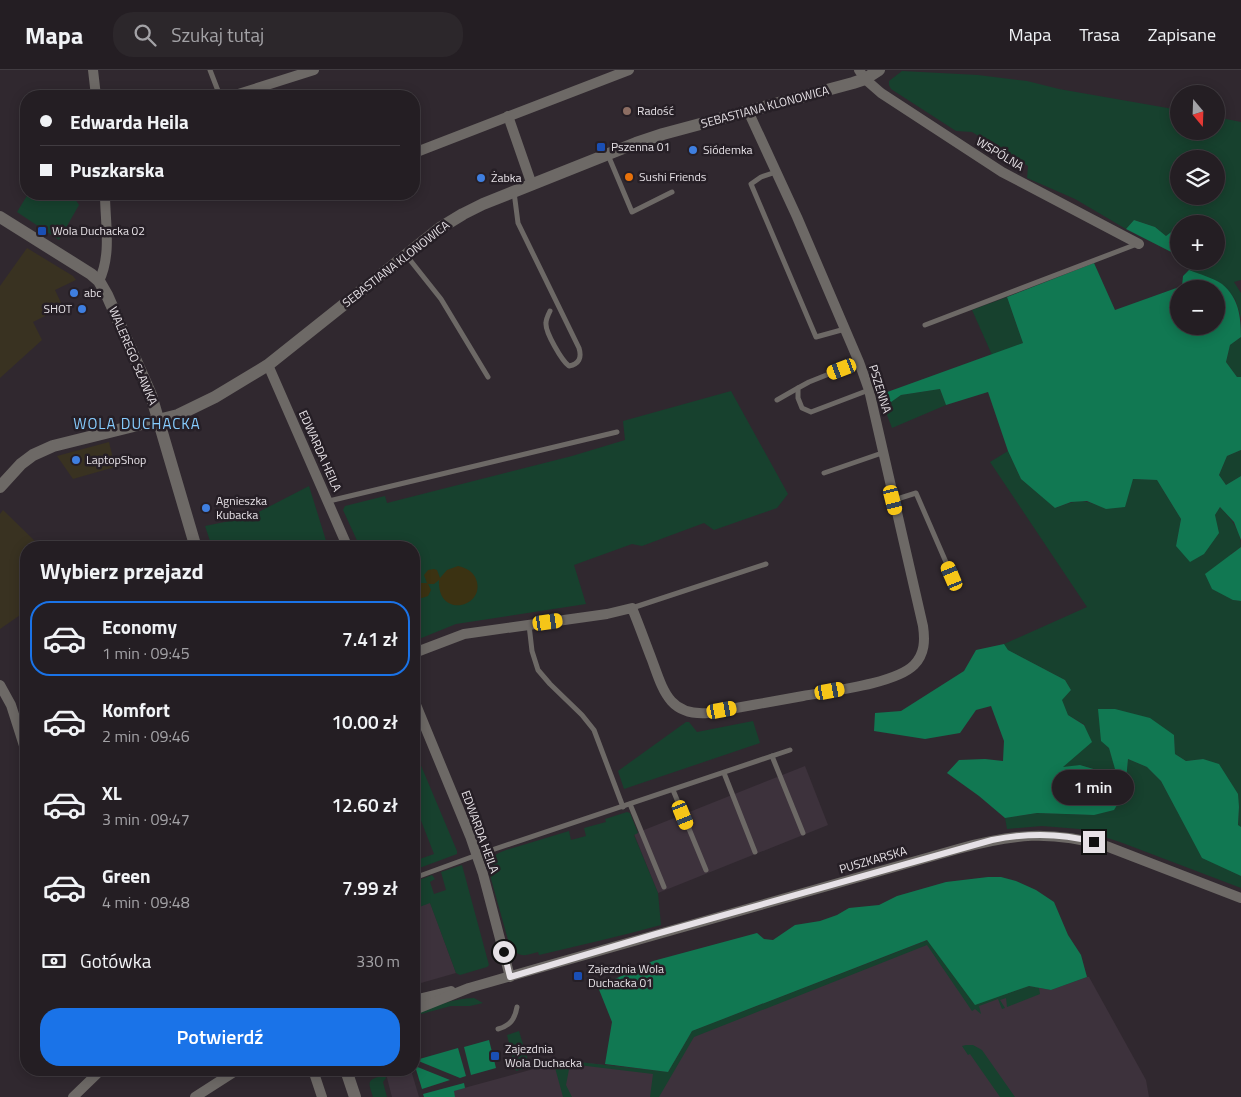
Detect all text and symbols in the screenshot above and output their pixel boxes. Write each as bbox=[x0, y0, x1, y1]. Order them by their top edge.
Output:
search box bbox=[113, 12, 463, 57]
text: Mapa bbox=[25, 17, 83, 53]
text: Szukaj tutaj bbox=[171, 20, 264, 49]
icon: search bbox=[131, 21, 159, 49]
text: Mapa bbox=[1009, 21, 1051, 48]
text: Trasa bbox=[1079, 21, 1120, 48]
text: Zapisane bbox=[1148, 21, 1216, 48]
street label: SEBASTIANA KLONOWICA bbox=[699, 80, 831, 133]
north arrow bbox=[1170, 85, 1225, 140]
map controls bbox=[1170, 85, 1225, 335]
place label: Radość bbox=[637, 101, 674, 120]
marker: Radość bbox=[621, 105, 633, 117]
text: Edwarda Heila bbox=[70, 107, 189, 136]
street label: WSPÓLNA bbox=[973, 132, 1028, 175]
place label: Pszenna 01 bbox=[611, 137, 670, 156]
place label: Siódemka bbox=[703, 140, 753, 159]
marker: Pszenna 01 bbox=[595, 141, 607, 153]
marker: Siódemka bbox=[687, 144, 699, 156]
button: layers bbox=[1170, 150, 1225, 205]
text: Puszkarska bbox=[70, 155, 164, 184]
place label: Sushi Friends bbox=[639, 167, 707, 186]
place label: Żabka bbox=[491, 168, 521, 187]
marker: Sushi Friends bbox=[623, 171, 635, 183]
marker: Żabka bbox=[475, 172, 487, 184]
button: + bbox=[1170, 215, 1225, 270]
street label: SEBASTIANA KLONOWICA bbox=[338, 216, 453, 312]
place label: Wola Duchacka 02 bbox=[52, 221, 145, 240]
marker: Wola Duchacka 02 bbox=[36, 225, 48, 237]
button: − bbox=[1170, 280, 1225, 335]
place label: abc bbox=[84, 283, 102, 302]
marker: abc bbox=[68, 287, 80, 299]
place label: SHOT bbox=[43, 299, 73, 318]
marker: SHOT bbox=[76, 303, 88, 315]
street label: WALEREGO SŁAWKA bbox=[104, 303, 163, 408]
car bbox=[825, 357, 858, 381]
street label: PSZENNA bbox=[864, 362, 897, 416]
street label: EDWARDA HEILA bbox=[294, 407, 347, 494]
district label: WOLA DUCHACKA bbox=[73, 412, 201, 435]
place label: LaptopShop bbox=[86, 450, 146, 469]
marker: LaptopShop bbox=[70, 454, 82, 466]
car bbox=[882, 484, 903, 516]
place label: Agnieszka Kubacka bbox=[216, 491, 267, 524]
marker: Agnieszka Kubacka bbox=[200, 502, 212, 514]
text: Wybierz przejazd bbox=[40, 554, 204, 588]
car bbox=[939, 559, 964, 593]
text: Economy bbox=[102, 612, 177, 641]
car bbox=[532, 612, 563, 632]
icon: car bbox=[42, 616, 87, 661]
text: 7.41 zł bbox=[342, 624, 398, 653]
text: 1 min · 09:45 bbox=[102, 641, 190, 665]
car bbox=[813, 681, 846, 701]
text: Komfort bbox=[102, 695, 170, 724]
icon: car bbox=[42, 699, 87, 744]
car bbox=[705, 700, 738, 720]
text: 10.00 zł bbox=[331, 707, 398, 736]
text: 2 min · 09:46 bbox=[102, 724, 190, 748]
callout: 1 min bbox=[1053, 770, 1135, 804]
text: 1 min bbox=[1074, 775, 1112, 799]
text: XL bbox=[102, 778, 122, 807]
icon: car bbox=[42, 782, 87, 827]
street label: EDWARDA HEILA bbox=[457, 788, 504, 876]
text: 12.60 zł bbox=[331, 790, 398, 819]
car bbox=[670, 798, 695, 832]
text: 3 min · 09:47 bbox=[102, 807, 190, 831]
route end bbox=[1083, 831, 1105, 853]
street label: PUSZKARSKA bbox=[837, 841, 909, 878]
text: Green bbox=[102, 861, 151, 890]
icon: car bbox=[42, 865, 87, 910]
text: 7.99 zł bbox=[342, 873, 398, 902]
text: 4 min · 09:48 bbox=[102, 890, 190, 914]
route start bbox=[493, 941, 515, 963]
text: Gotówka bbox=[80, 946, 151, 975]
icon: cash bbox=[40, 947, 68, 975]
text: 330 m bbox=[356, 949, 400, 973]
place label: Zajezdnia Wola Duchacka 01 bbox=[588, 959, 664, 992]
marker: Zajezdnia Wola Duchacka 01 bbox=[572, 970, 584, 982]
button: Potwierdź bbox=[40, 1008, 400, 1066]
place label: Zajezdnia Wola Duchacka bbox=[505, 1039, 582, 1072]
marker: Zajezdnia Wola Duchacka bbox=[489, 1050, 501, 1062]

